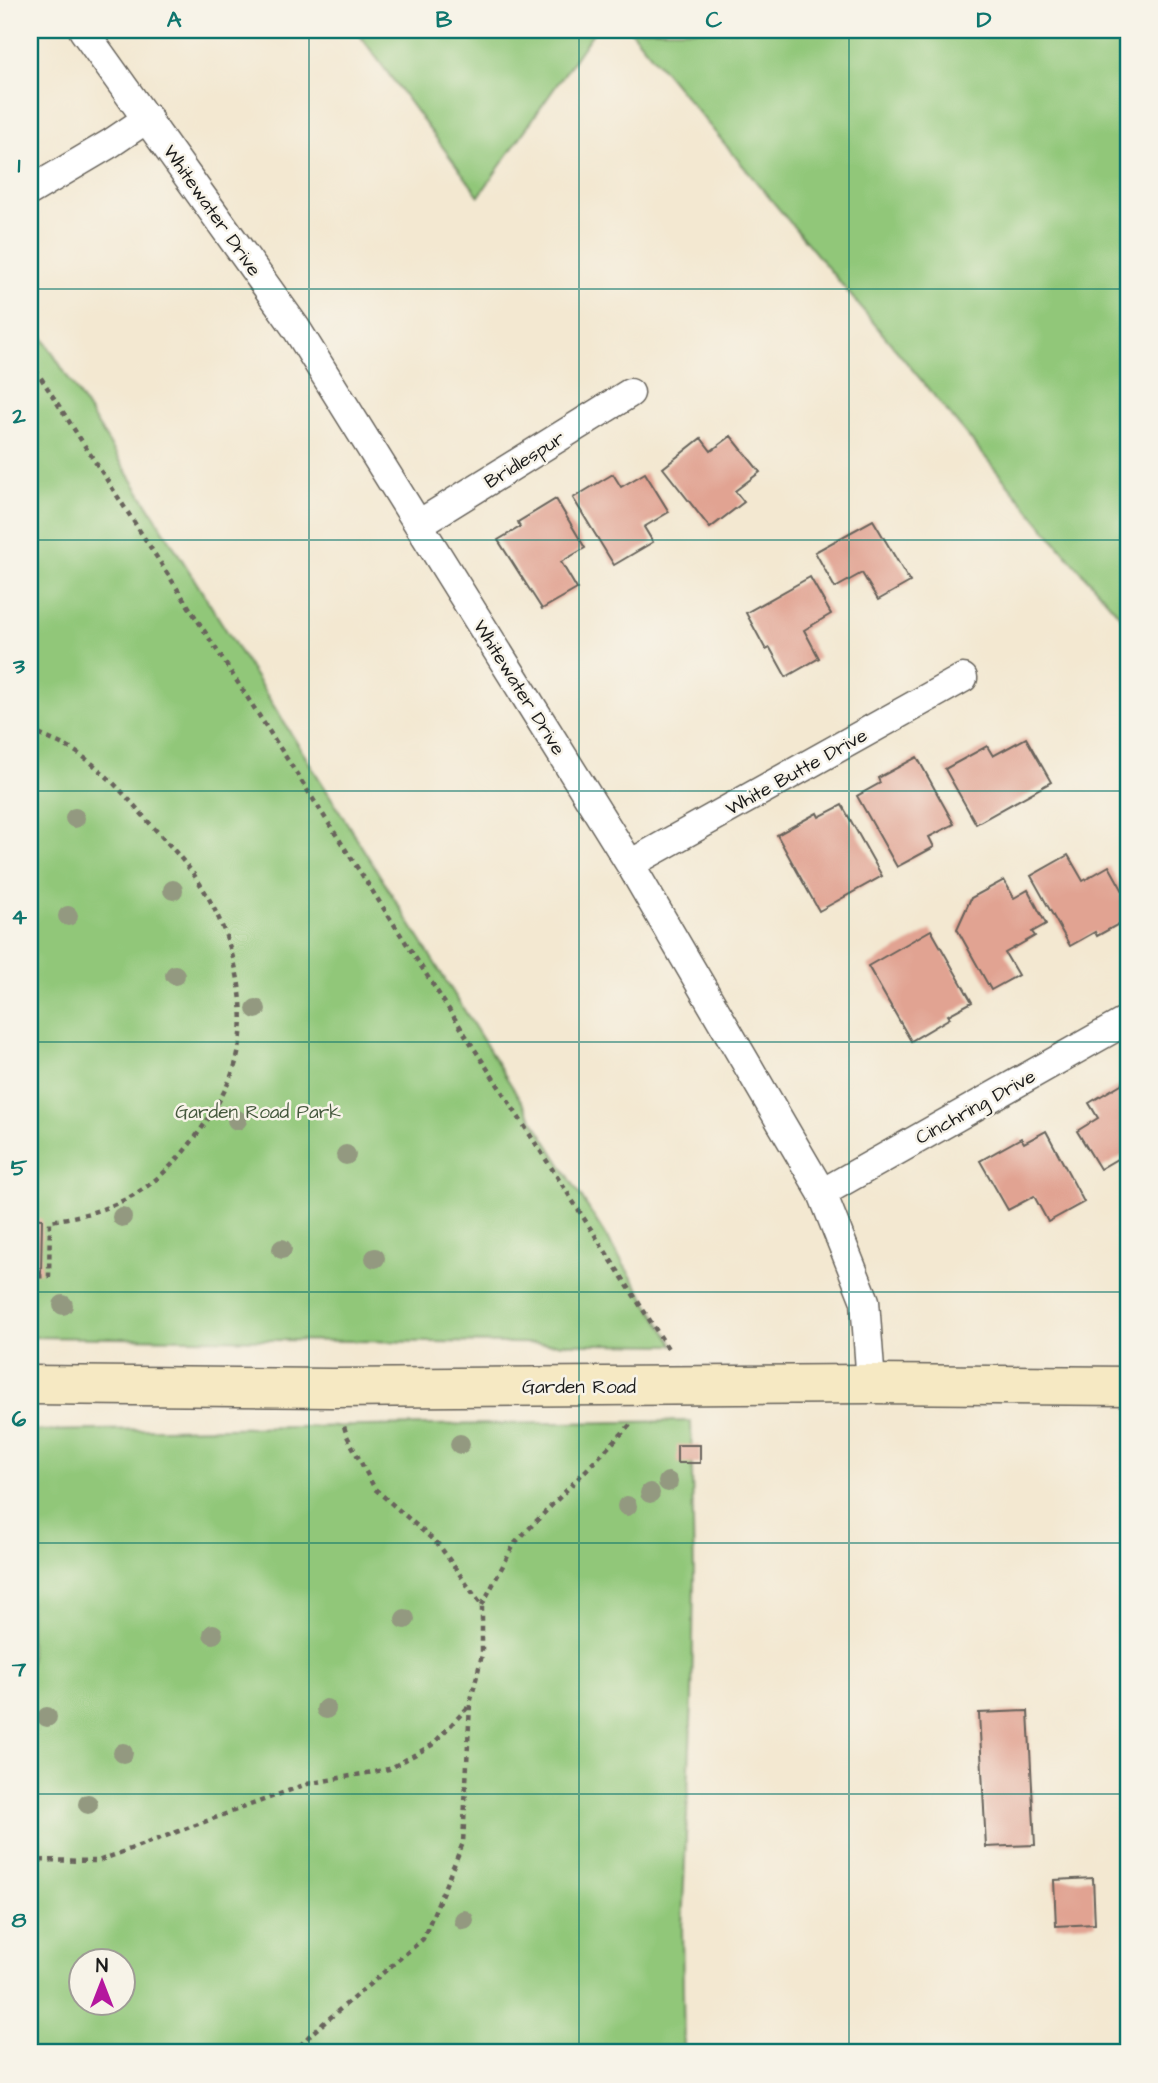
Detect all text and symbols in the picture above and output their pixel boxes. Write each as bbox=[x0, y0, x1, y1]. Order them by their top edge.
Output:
text: A bbox=[167, 4, 182, 36]
text: B bbox=[436, 4, 453, 36]
text: C bbox=[706, 4, 723, 36]
text: D bbox=[977, 4, 992, 36]
street label: Whitewater Drive bbox=[156, 140, 267, 282]
text: 1 bbox=[18, 149, 21, 181]
text: 2 bbox=[11, 400, 26, 432]
street label: Bridlespur bbox=[479, 425, 571, 496]
street label: Whitewater Drive bbox=[466, 615, 571, 761]
text: 3 bbox=[12, 650, 25, 682]
street label: White Butte Drive bbox=[721, 722, 872, 822]
text: 4 bbox=[11, 901, 27, 933]
street label: Cinchring Drive bbox=[911, 1063, 1041, 1152]
park label: Garden Road Park bbox=[175, 1099, 341, 1126]
text: 5 bbox=[11, 1152, 28, 1184]
street label: Garden Road bbox=[522, 1374, 636, 1401]
text: 6 bbox=[12, 1403, 27, 1435]
text: 7 bbox=[11, 1653, 27, 1685]
text: 8 bbox=[12, 1904, 27, 1936]
north arrow bbox=[66, 1946, 136, 2016]
text: N bbox=[96, 1953, 108, 1980]

